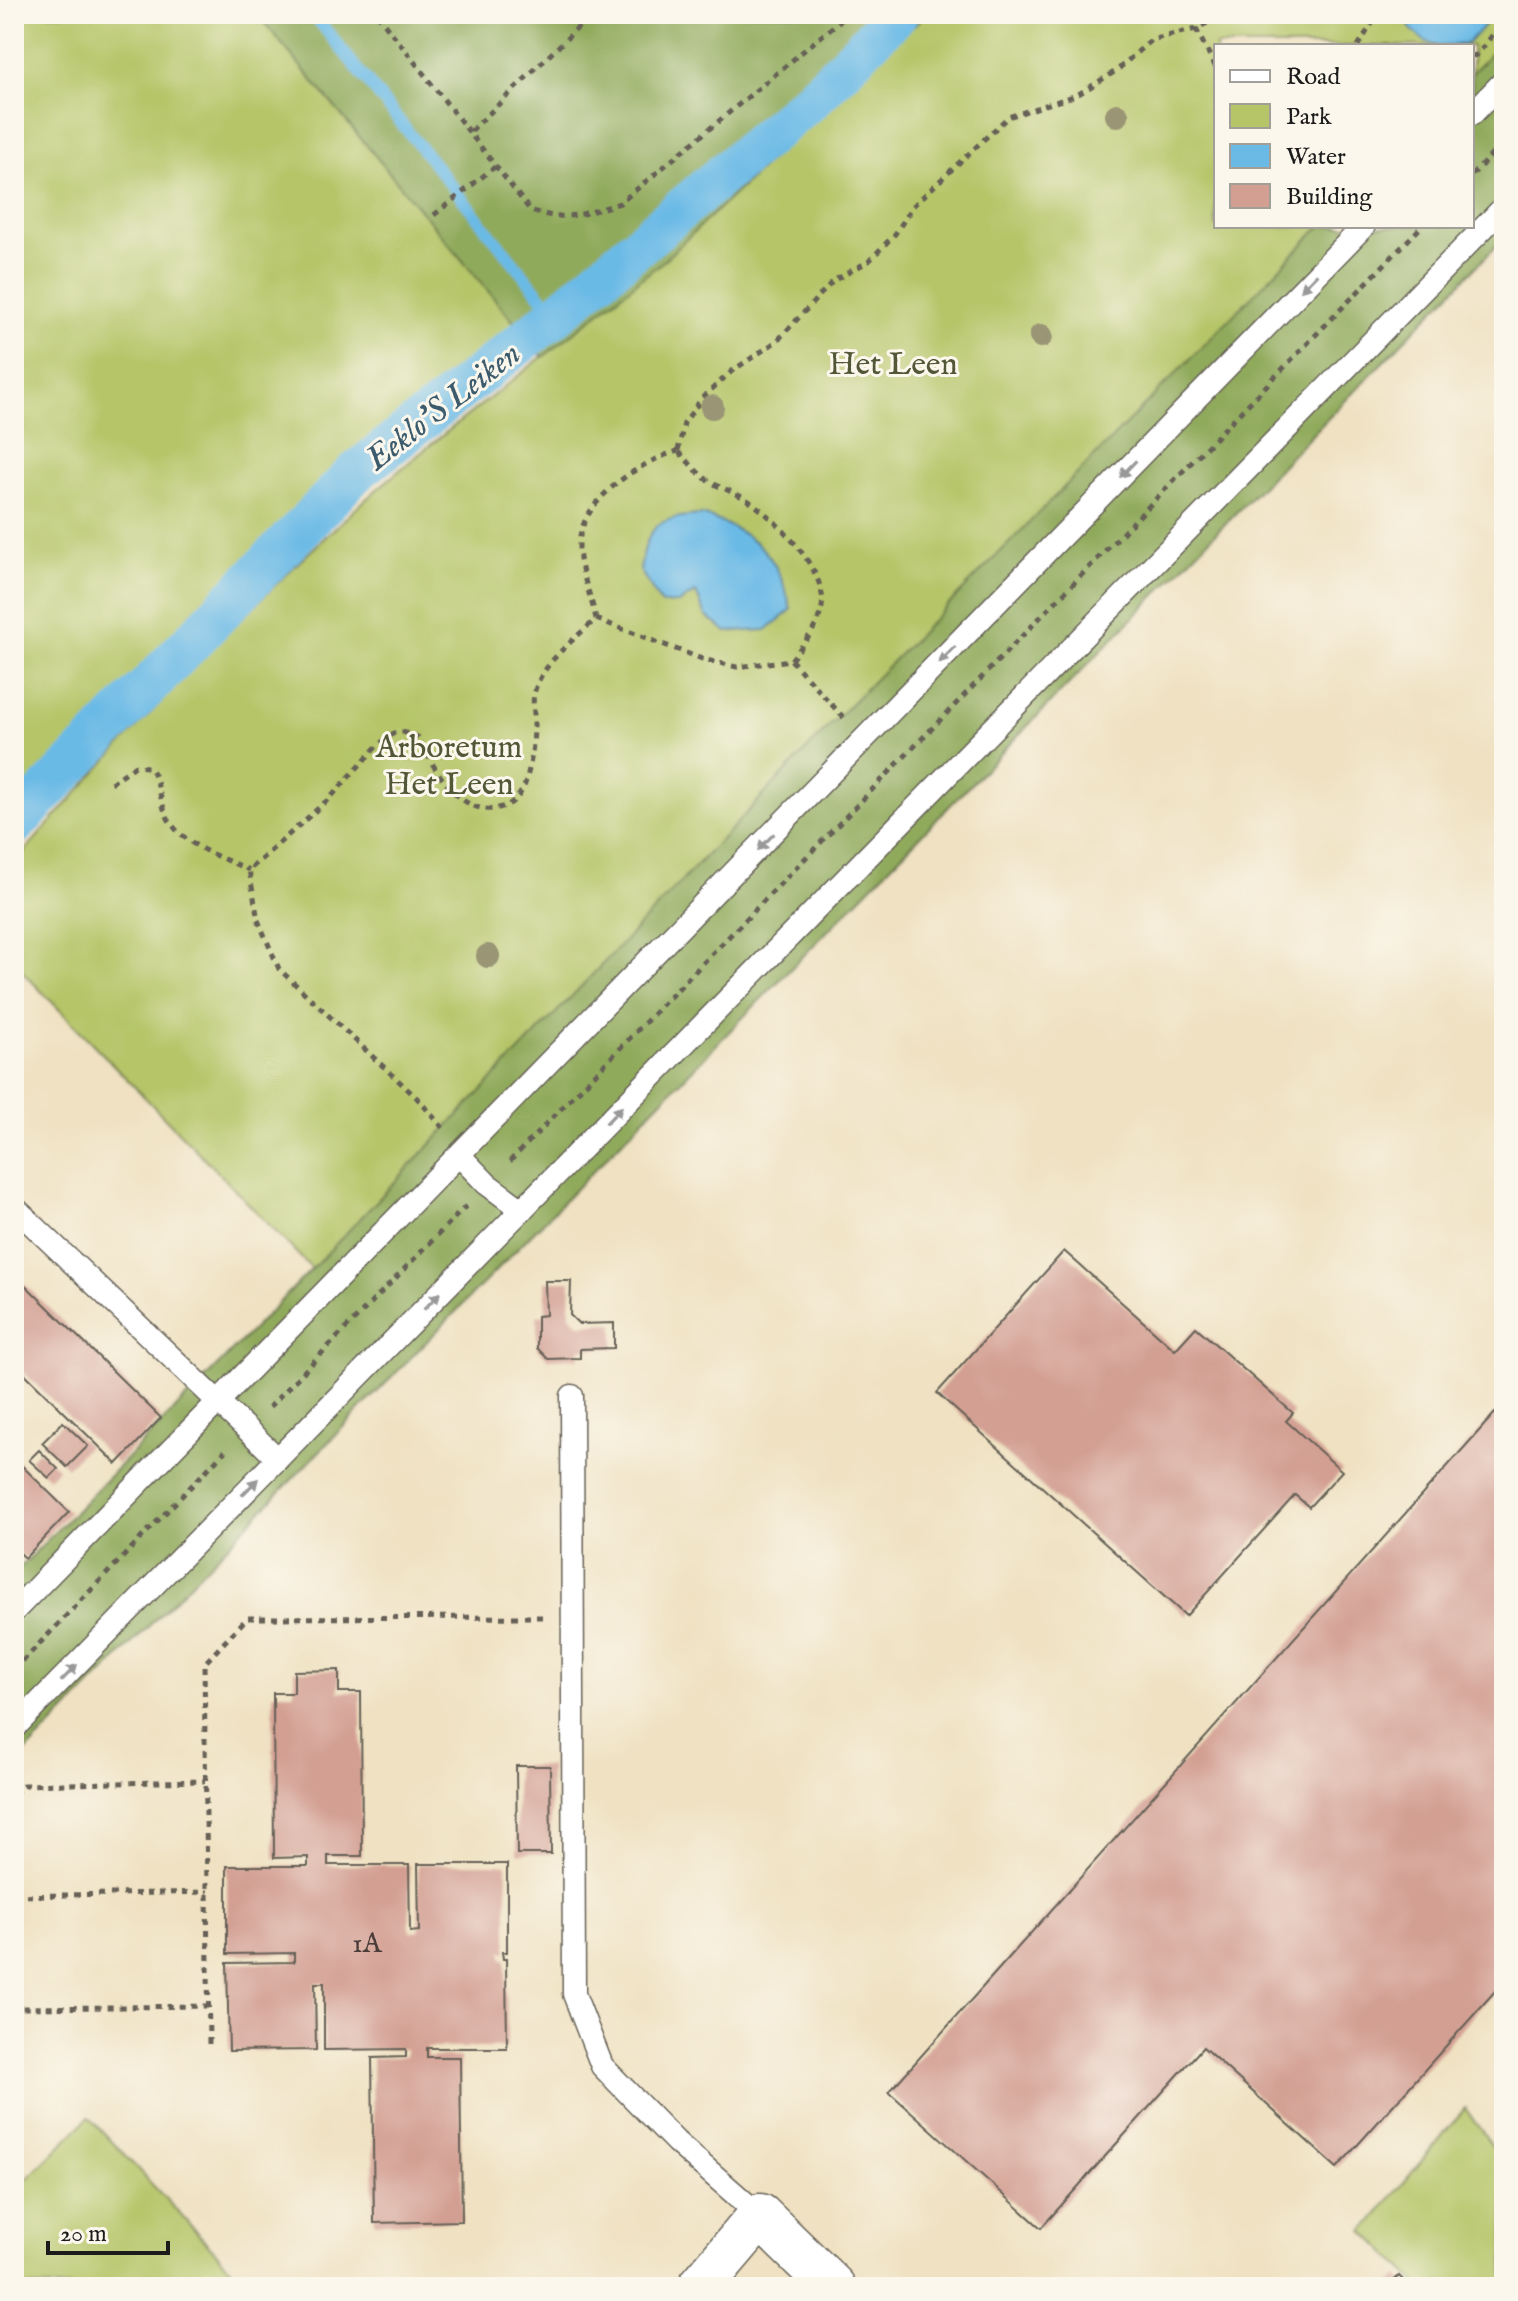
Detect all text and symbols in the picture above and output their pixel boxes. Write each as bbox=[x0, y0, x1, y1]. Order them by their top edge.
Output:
legend bbox=[1214, 44, 1474, 228]
text: Road bbox=[1286, 62, 1340, 93]
text: Park bbox=[1286, 102, 1332, 133]
text: Water bbox=[1286, 142, 1346, 173]
text: Building bbox=[1286, 182, 1373, 213]
one-way arrow bbox=[1300, 272, 1319, 291]
water label: Eeklo'S Leiken bbox=[356, 333, 530, 482]
park label: Het Leen bbox=[828, 345, 958, 386]
one-way arrow bbox=[1119, 459, 1137, 478]
one-way arrow bbox=[938, 645, 957, 664]
park label: Arboretum Het Leen bbox=[375, 728, 522, 806]
one-way arrow bbox=[757, 832, 776, 851]
one-way arrow bbox=[604, 1106, 623, 1125]
one-way arrow bbox=[423, 1292, 441, 1311]
one-way arrow bbox=[241, 1478, 259, 1497]
one-way arrow bbox=[59, 1664, 77, 1683]
house number: 1A bbox=[352, 1927, 383, 1962]
scale bar bbox=[48, 2205, 168, 2255]
text: 20 m bbox=[60, 2219, 107, 2250]

